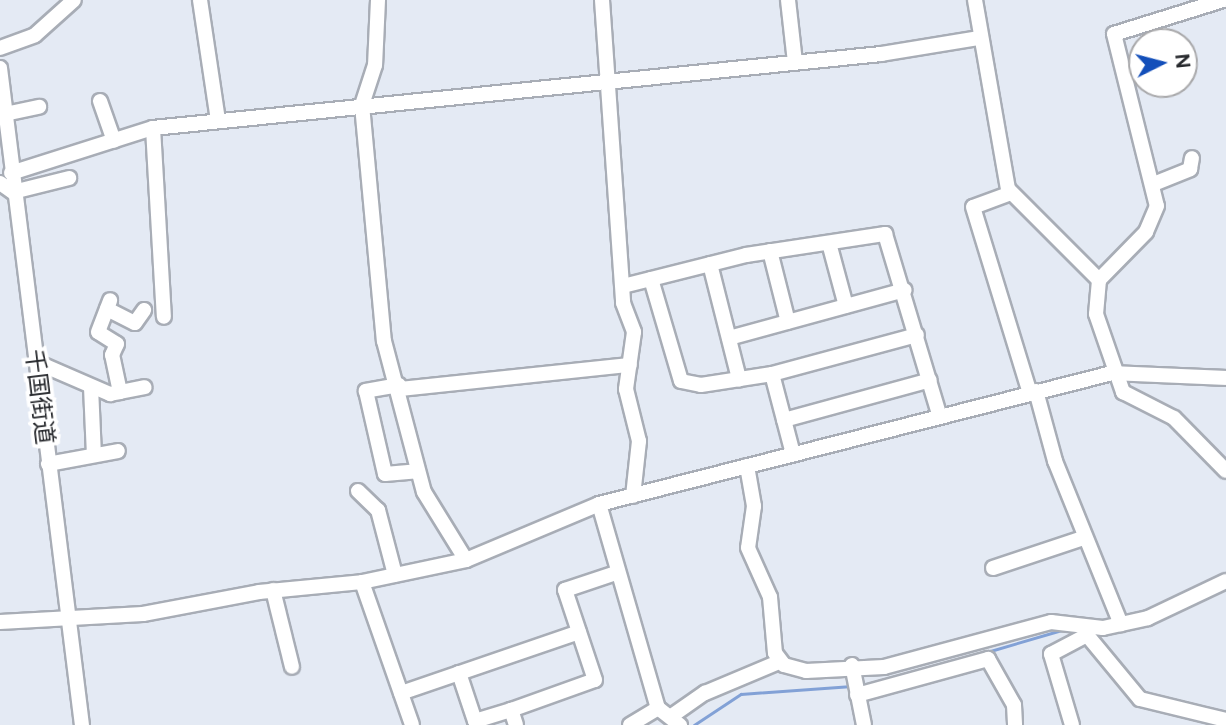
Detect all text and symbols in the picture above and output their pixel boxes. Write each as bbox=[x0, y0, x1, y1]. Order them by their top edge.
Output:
north arrow bbox=[1128, 28, 1198, 98]
text: N bbox=[1170, 52, 1195, 69]
street label: 千国街道 bbox=[20, 348, 60, 446]

